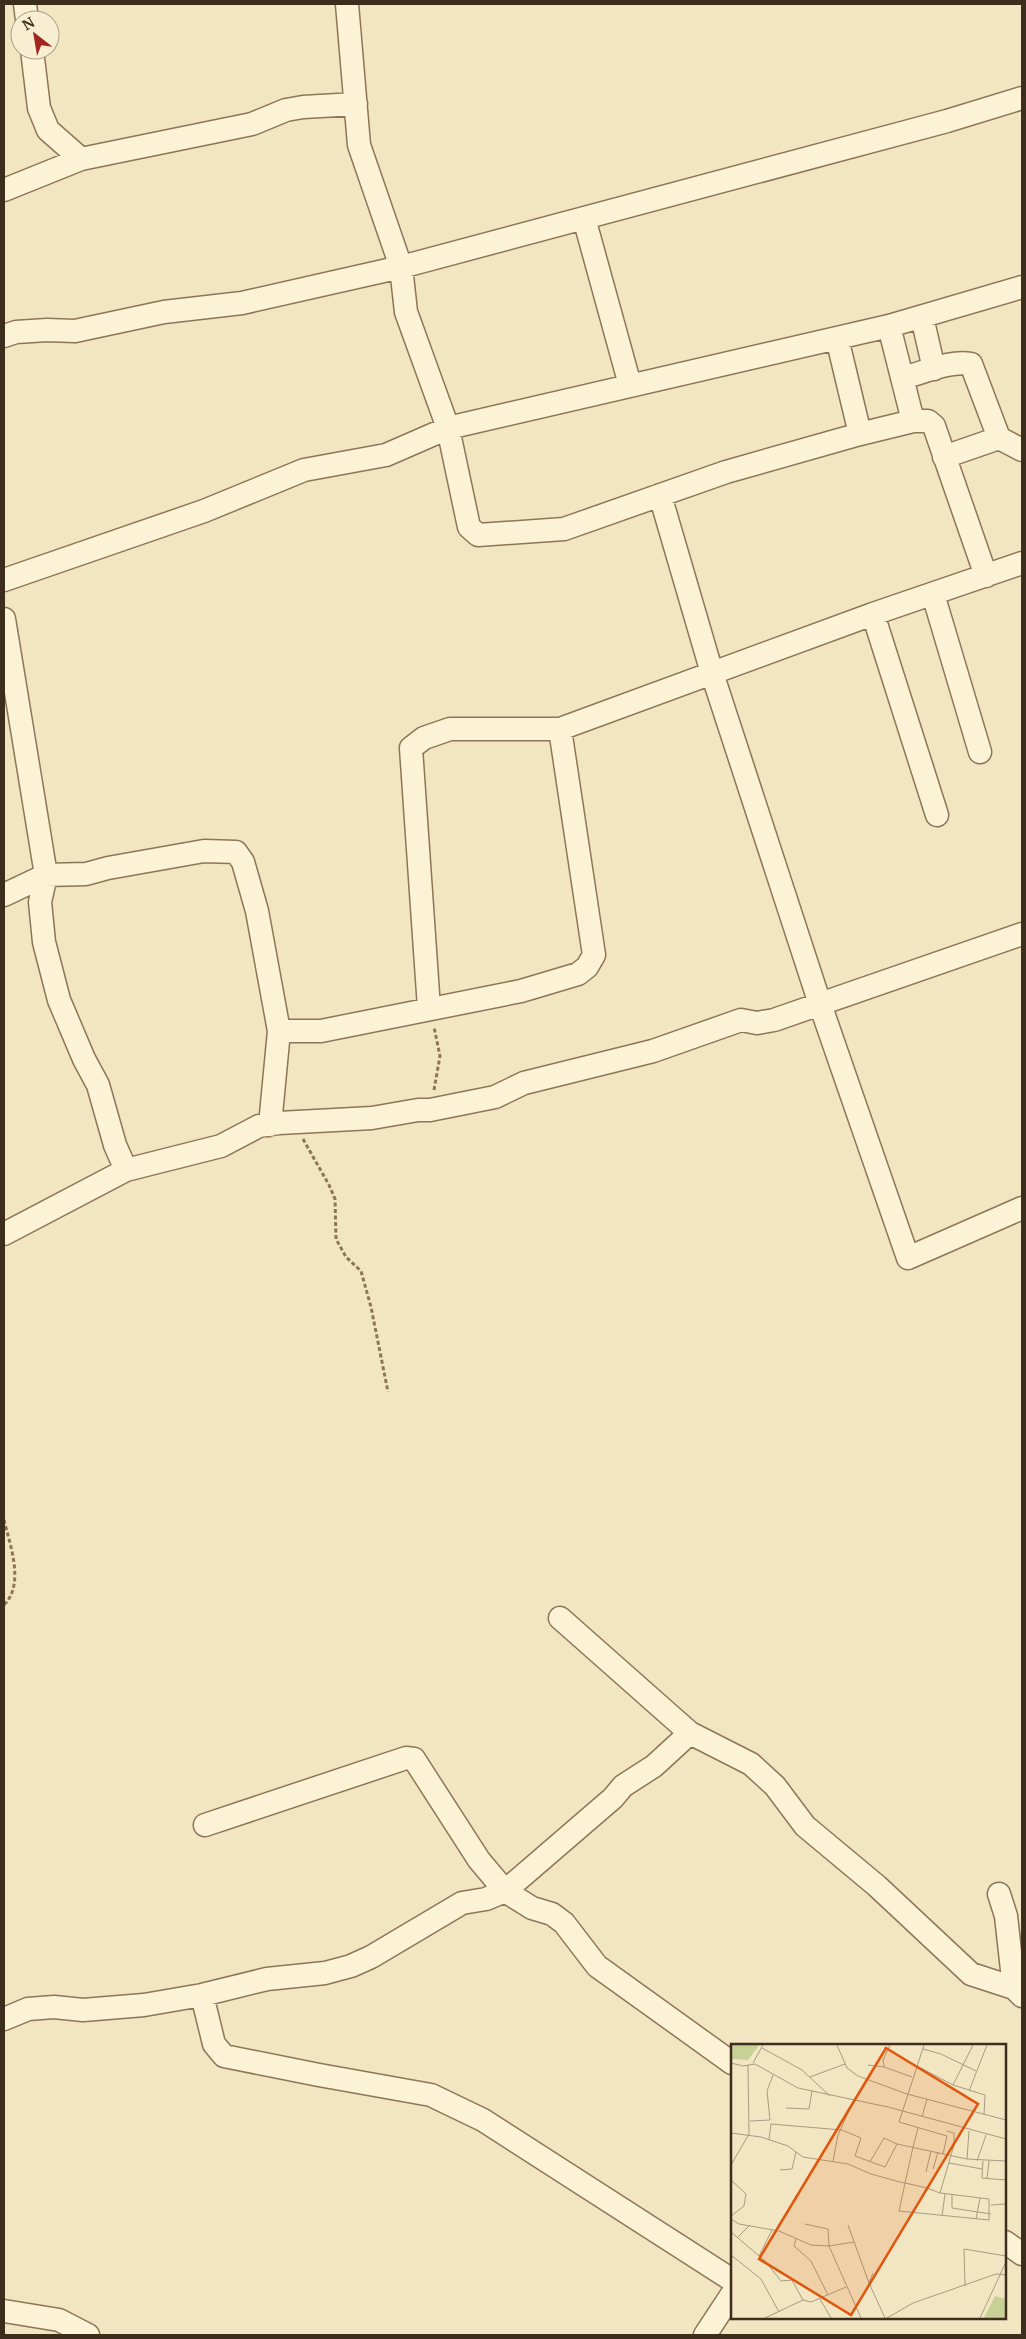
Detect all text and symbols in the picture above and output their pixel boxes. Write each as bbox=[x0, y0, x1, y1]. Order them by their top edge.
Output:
north arrow bbox=[10, 10, 60, 60]
text: N bbox=[19, 13, 38, 34]
inset map bbox=[731, 2044, 1006, 2319]

